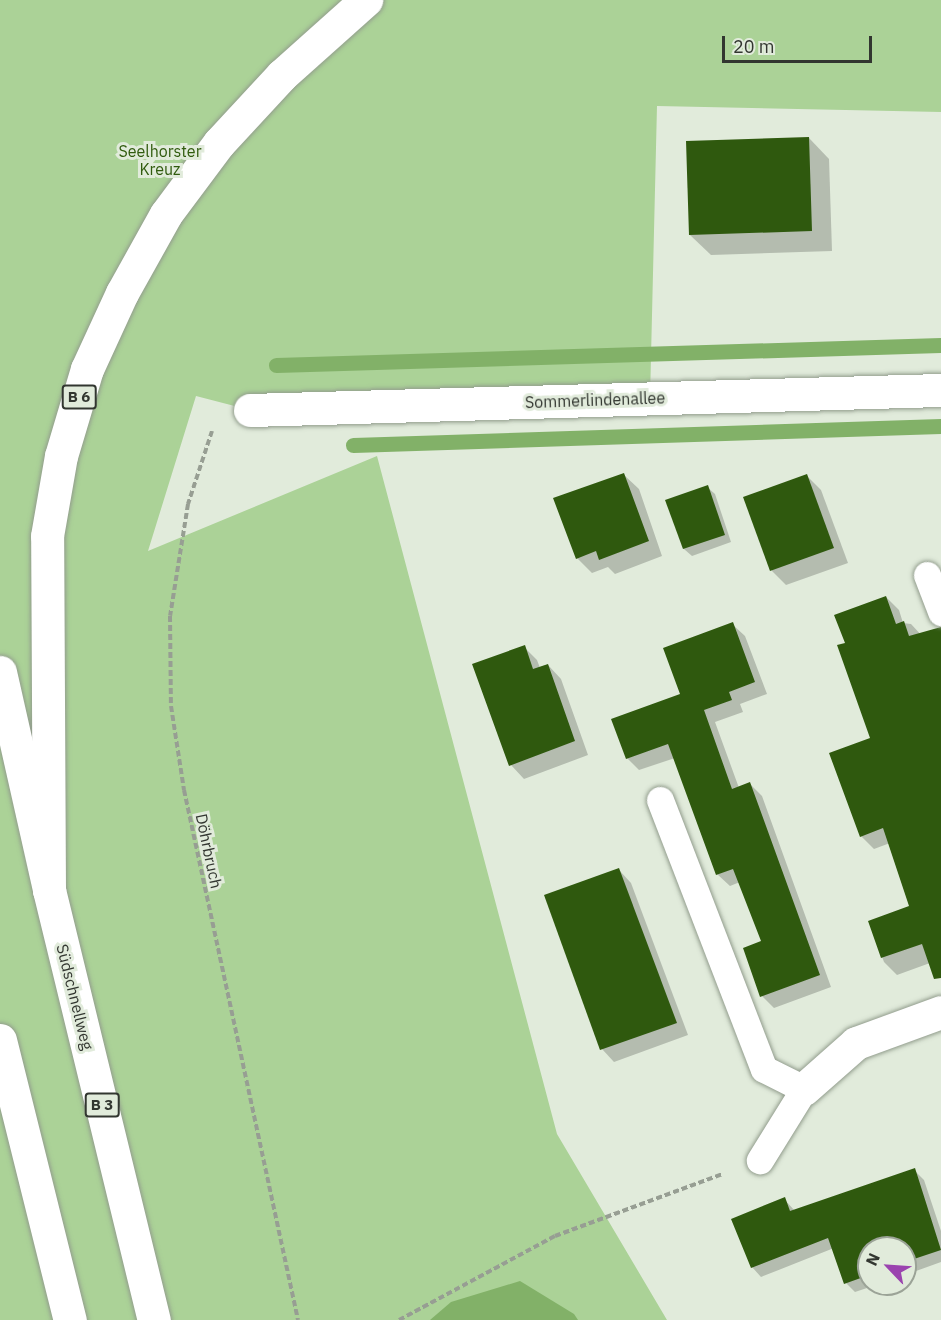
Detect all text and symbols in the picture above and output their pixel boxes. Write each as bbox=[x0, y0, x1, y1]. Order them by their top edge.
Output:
scale bar bbox=[725, 24, 875, 62]
text: 20 m bbox=[733, 35, 775, 58]
park label: Seelhorster Kreuz bbox=[118, 141, 202, 179]
road number: B 6 bbox=[61, 385, 97, 409]
street label: Sommerlindenallee bbox=[525, 388, 665, 412]
street label: Döhrbruch bbox=[192, 812, 226, 890]
street label: Südschnellweg bbox=[53, 942, 97, 1052]
road number: B 3 bbox=[84, 1093, 120, 1117]
north arrow bbox=[857, 1236, 917, 1296]
text: N bbox=[861, 1250, 884, 1269]

